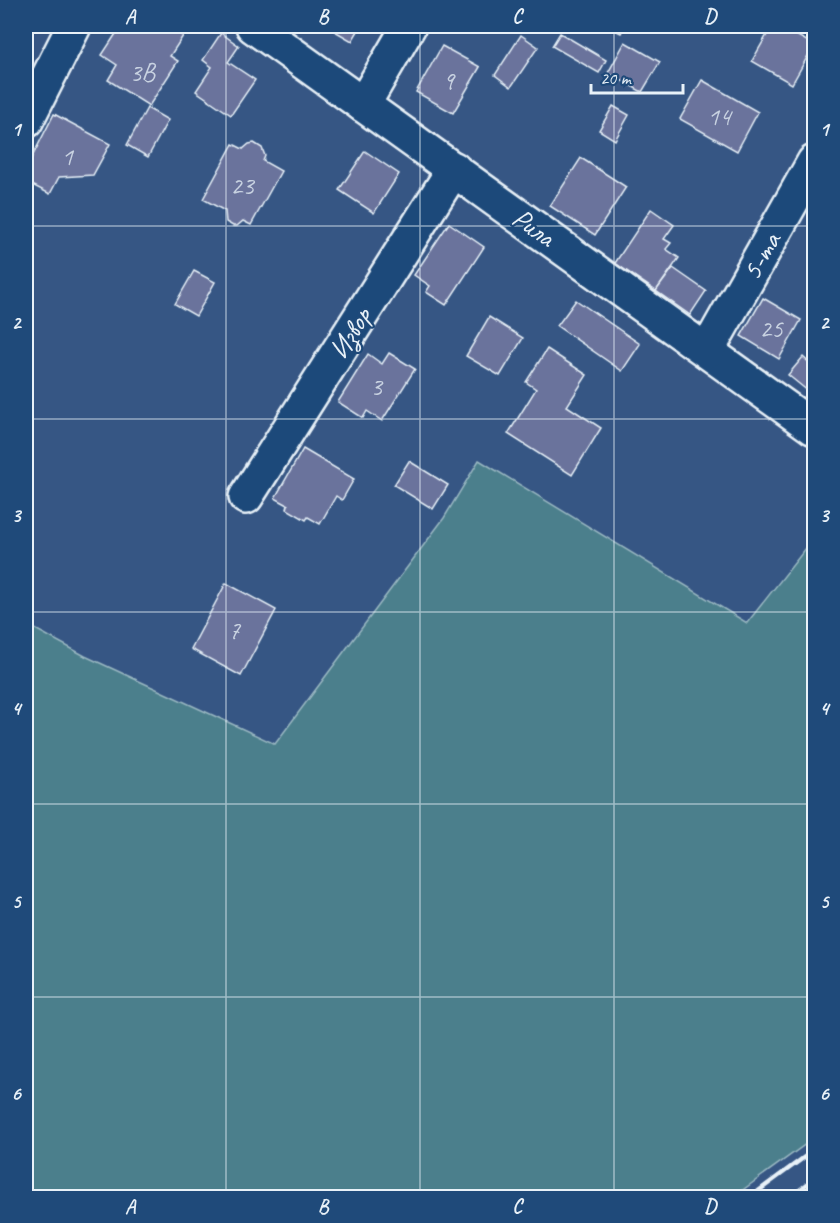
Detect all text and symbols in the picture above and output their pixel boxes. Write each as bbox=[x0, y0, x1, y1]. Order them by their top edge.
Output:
text: A bbox=[125, 4, 137, 29]
text: B bbox=[318, 4, 330, 29]
text: C bbox=[512, 4, 524, 29]
text: D bbox=[704, 4, 718, 29]
house number: 3В bbox=[129, 56, 156, 89]
scale bar bbox=[591, 57, 682, 95]
house number: 9 bbox=[442, 64, 456, 97]
text: 20 m bbox=[600, 67, 633, 89]
house number: 14 bbox=[707, 100, 733, 133]
text: 1 bbox=[12, 117, 23, 142]
text: 1 bbox=[820, 117, 831, 142]
house number: 1 bbox=[61, 140, 74, 173]
house number: 23 bbox=[230, 169, 256, 202]
street label: Рила bbox=[506, 200, 564, 255]
street label: 5-та bbox=[734, 224, 789, 286]
street label: Извор bbox=[321, 299, 381, 366]
text: 2 bbox=[12, 310, 23, 335]
text: 2 bbox=[820, 310, 831, 335]
house number: 25 bbox=[759, 312, 784, 345]
house number: 3 bbox=[370, 370, 384, 403]
text: 3 bbox=[12, 503, 23, 528]
text: 3 bbox=[820, 503, 831, 528]
house number: 7 bbox=[228, 614, 241, 647]
text: 4 bbox=[12, 696, 24, 721]
text: 4 bbox=[820, 696, 832, 721]
text: 5 bbox=[12, 889, 23, 914]
text: 5 bbox=[820, 889, 831, 914]
text: 6 bbox=[11, 1081, 22, 1106]
text: 6 bbox=[819, 1081, 830, 1106]
text: A bbox=[125, 1194, 137, 1219]
text: B bbox=[318, 1194, 330, 1219]
text: C bbox=[512, 1194, 524, 1219]
text: D bbox=[704, 1194, 718, 1219]

